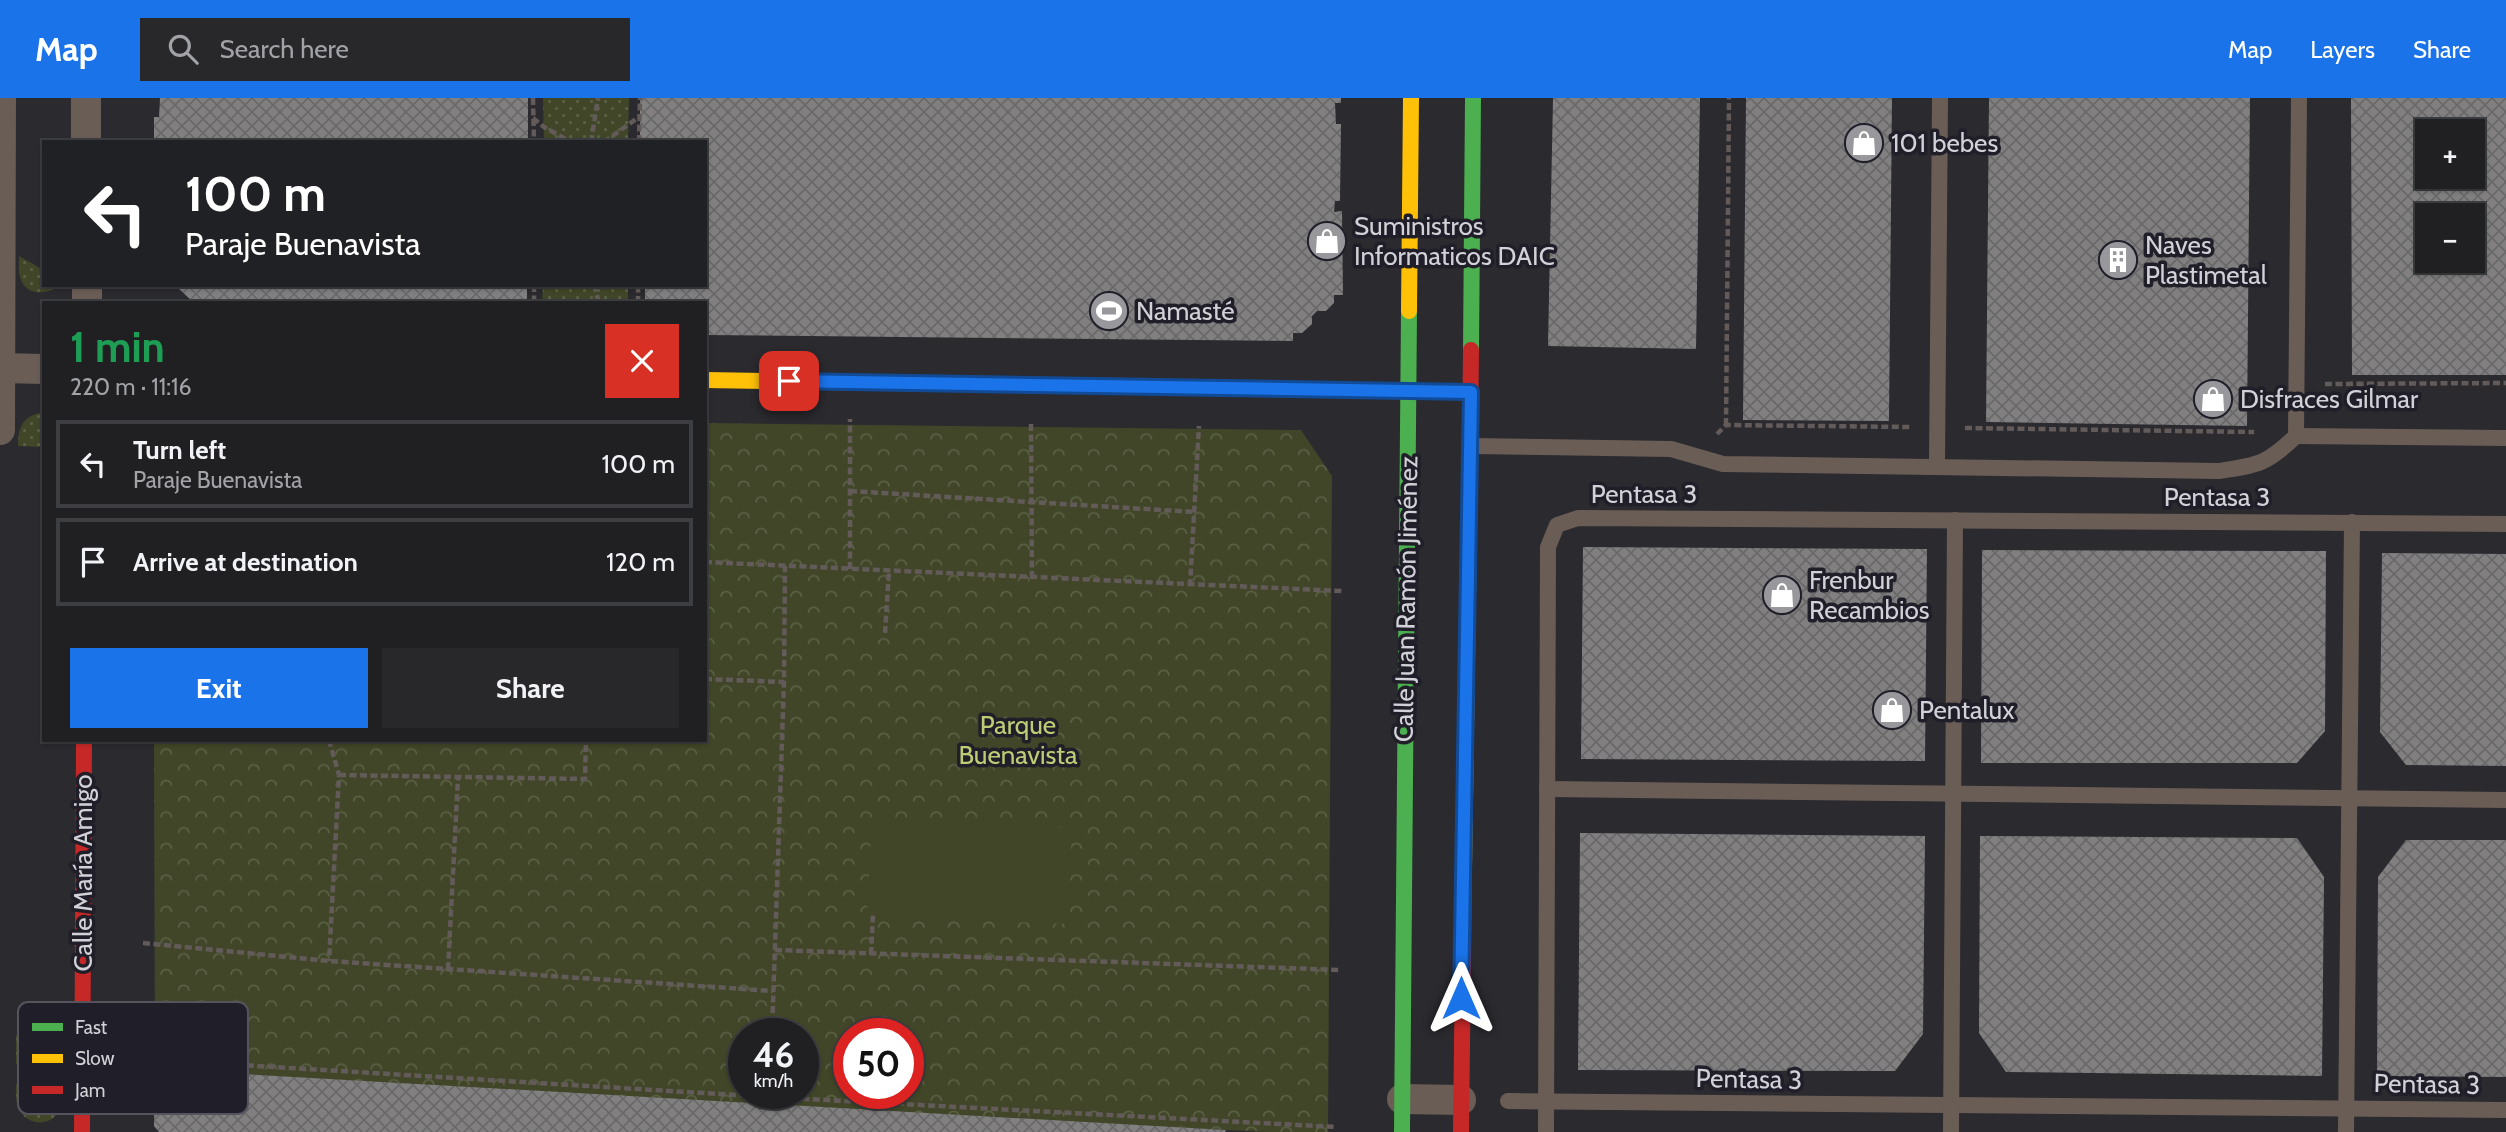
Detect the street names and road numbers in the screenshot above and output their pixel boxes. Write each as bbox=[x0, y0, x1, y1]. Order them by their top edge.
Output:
street label: Calle Juan Ramón Jiménez bbox=[1388, 456, 1424, 742]
street label: Pentasa 3 bbox=[1591, 478, 1697, 510]
street label: Pentasa 3 bbox=[2164, 481, 2270, 513]
street label: Calle María Amigo bbox=[67, 775, 99, 971]
street label: Pentasa 3 bbox=[1695, 1062, 1803, 1096]
street label: Pentasa 3 bbox=[2373, 1067, 2481, 1101]

